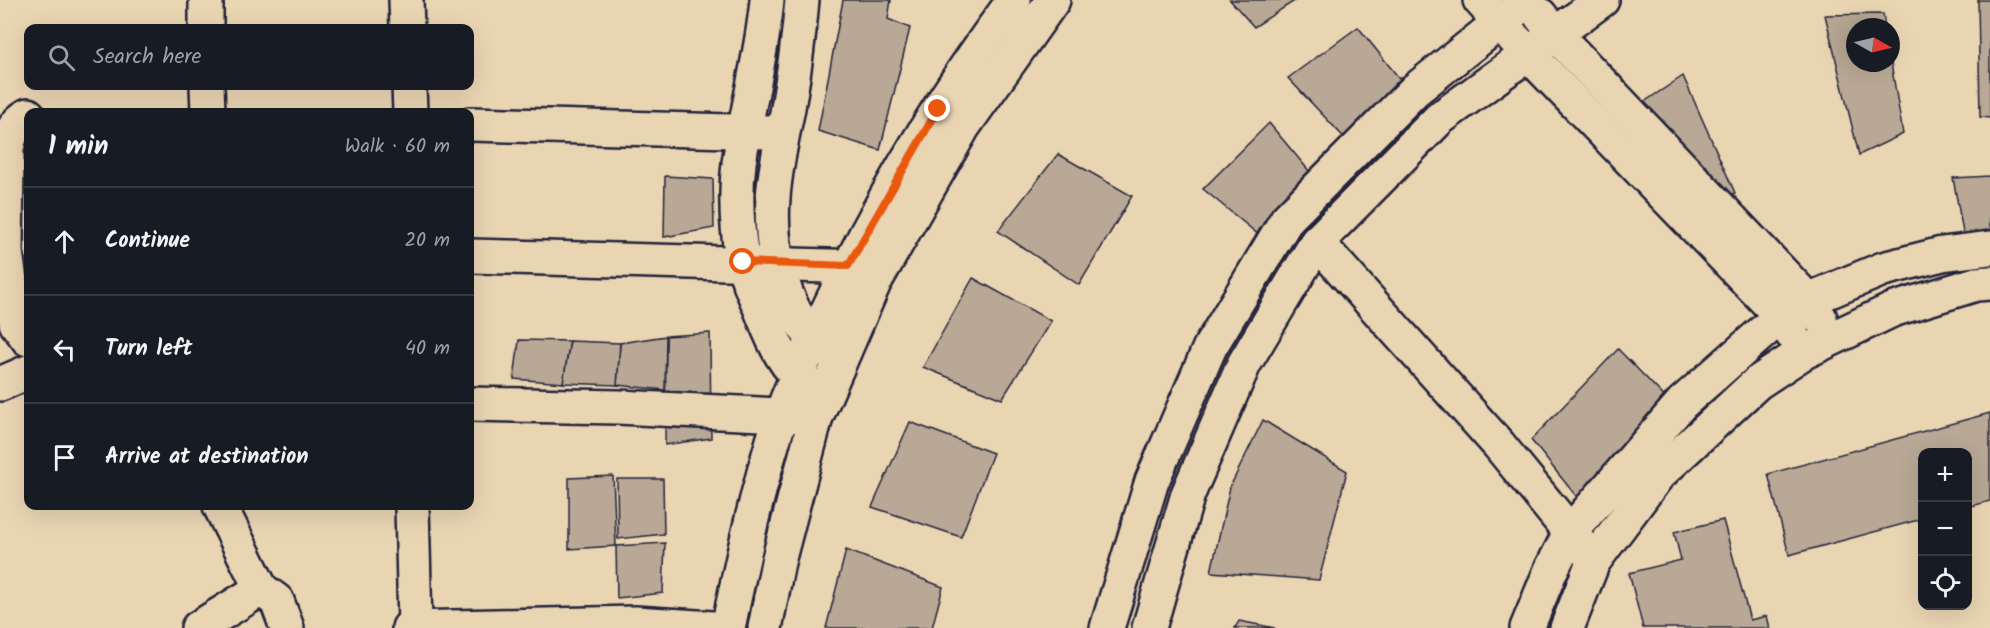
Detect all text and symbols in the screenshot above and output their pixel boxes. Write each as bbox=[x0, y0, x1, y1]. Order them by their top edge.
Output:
north arrow bbox=[1846, 18, 1900, 72]
search box bbox=[24, 24, 474, 90]
text: Search here bbox=[93, 40, 201, 75]
icon: search bbox=[45, 41, 78, 74]
route end bbox=[924, 95, 950, 121]
text: 1 min bbox=[48, 126, 108, 168]
text: Walk · 60 m bbox=[345, 131, 450, 163]
text: Continue bbox=[105, 224, 190, 259]
icon: ahead bbox=[48, 225, 81, 258]
text: 20 m bbox=[404, 225, 450, 257]
route start bbox=[729, 248, 755, 274]
text: Turn left bbox=[105, 332, 192, 367]
icon: left bbox=[48, 333, 81, 366]
text: 40 m bbox=[405, 333, 450, 365]
text: Arrive at destination bbox=[105, 440, 308, 475]
icon: arrive bbox=[48, 441, 81, 474]
map controls bbox=[1918, 448, 1972, 610]
button: + bbox=[1918, 448, 1972, 502]
button: − bbox=[1918, 502, 1972, 556]
button: locate bbox=[1918, 556, 1972, 610]

